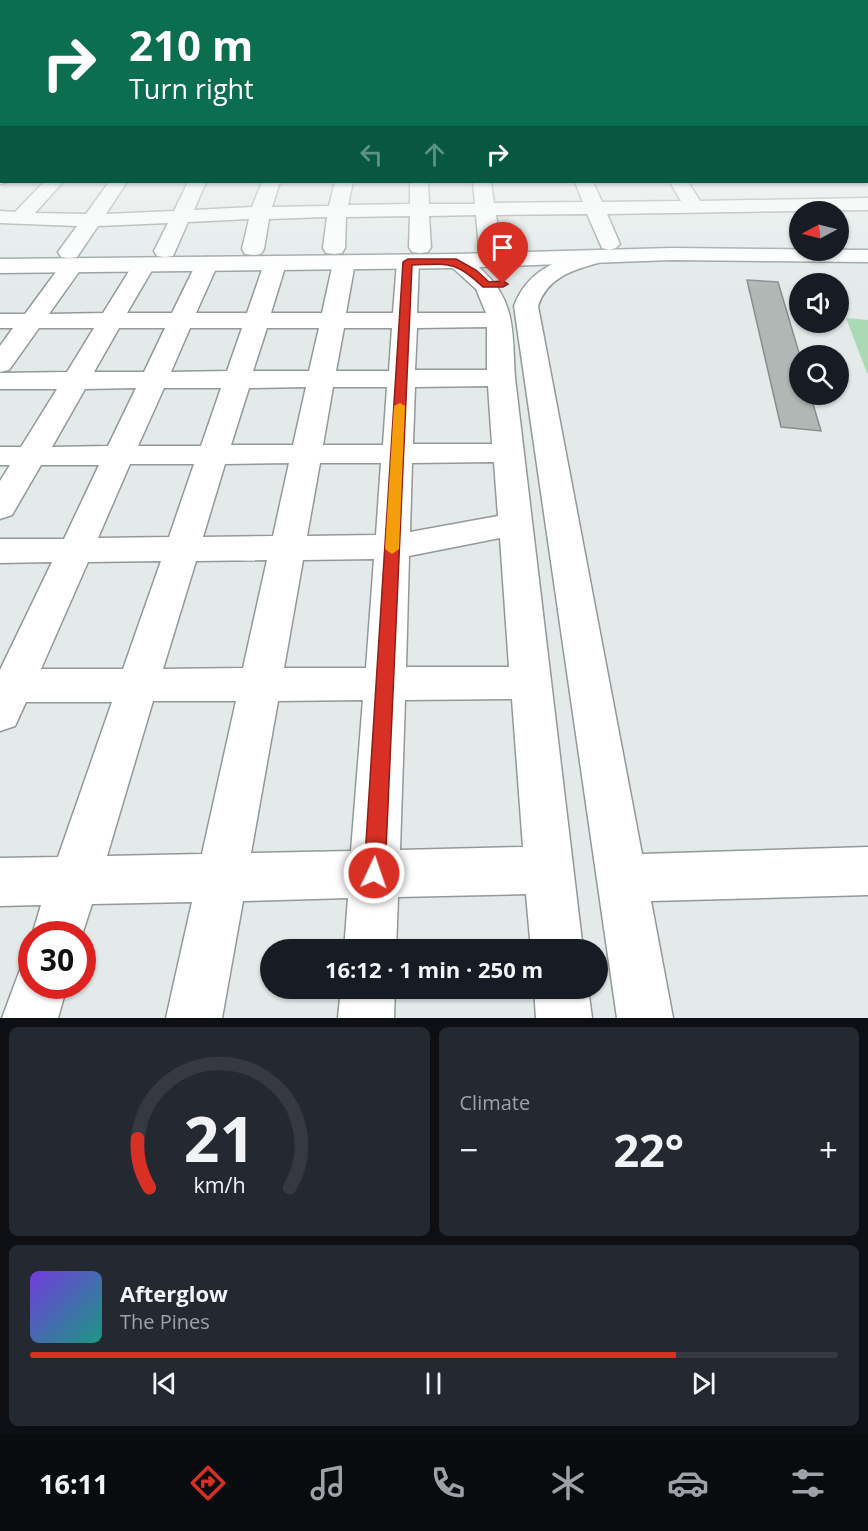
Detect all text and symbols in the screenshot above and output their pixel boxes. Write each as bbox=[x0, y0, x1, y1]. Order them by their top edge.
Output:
text: 210 m bbox=[129, 16, 253, 73]
icon: right bbox=[30, 24, 108, 102]
text: Turn right bbox=[129, 70, 254, 107]
icon: left bbox=[355, 138, 388, 171]
icon: ahead bbox=[418, 138, 451, 171]
icon: right bbox=[481, 138, 514, 171]
north arrow bbox=[789, 201, 849, 261]
map controls bbox=[789, 201, 849, 405]
pin bbox=[477, 222, 528, 284]
icon: arrive bbox=[486, 231, 519, 264]
button: sound bbox=[789, 273, 849, 333]
button: search bbox=[789, 345, 849, 405]
position arrow bbox=[342, 841, 406, 905]
speed limit sign: 30 bbox=[18, 921, 96, 999]
text: 16:12 · 1 min · 250 m bbox=[325, 954, 543, 984]
text: Climate bbox=[460, 1089, 530, 1116]
text: 21 bbox=[184, 1095, 255, 1180]
text: 22° bbox=[613, 1119, 684, 1180]
text: − bbox=[460, 1127, 478, 1172]
text: + bbox=[819, 1127, 838, 1172]
text: km/h bbox=[193, 1171, 245, 1200]
text: Afterglow bbox=[120, 1278, 228, 1308]
text: The Pines bbox=[120, 1308, 210, 1335]
icon: previous bbox=[148, 1367, 181, 1400]
icon: pause bbox=[417, 1367, 450, 1400]
icon: next bbox=[687, 1367, 720, 1400]
icon: directions bbox=[187, 1462, 229, 1504]
icon: music bbox=[307, 1462, 349, 1504]
icon: phone bbox=[427, 1462, 469, 1504]
icon: climate bbox=[547, 1462, 589, 1504]
icon: car bbox=[667, 1462, 709, 1504]
icon: filters bbox=[787, 1462, 829, 1504]
text: 16:11 bbox=[39, 1465, 108, 1502]

